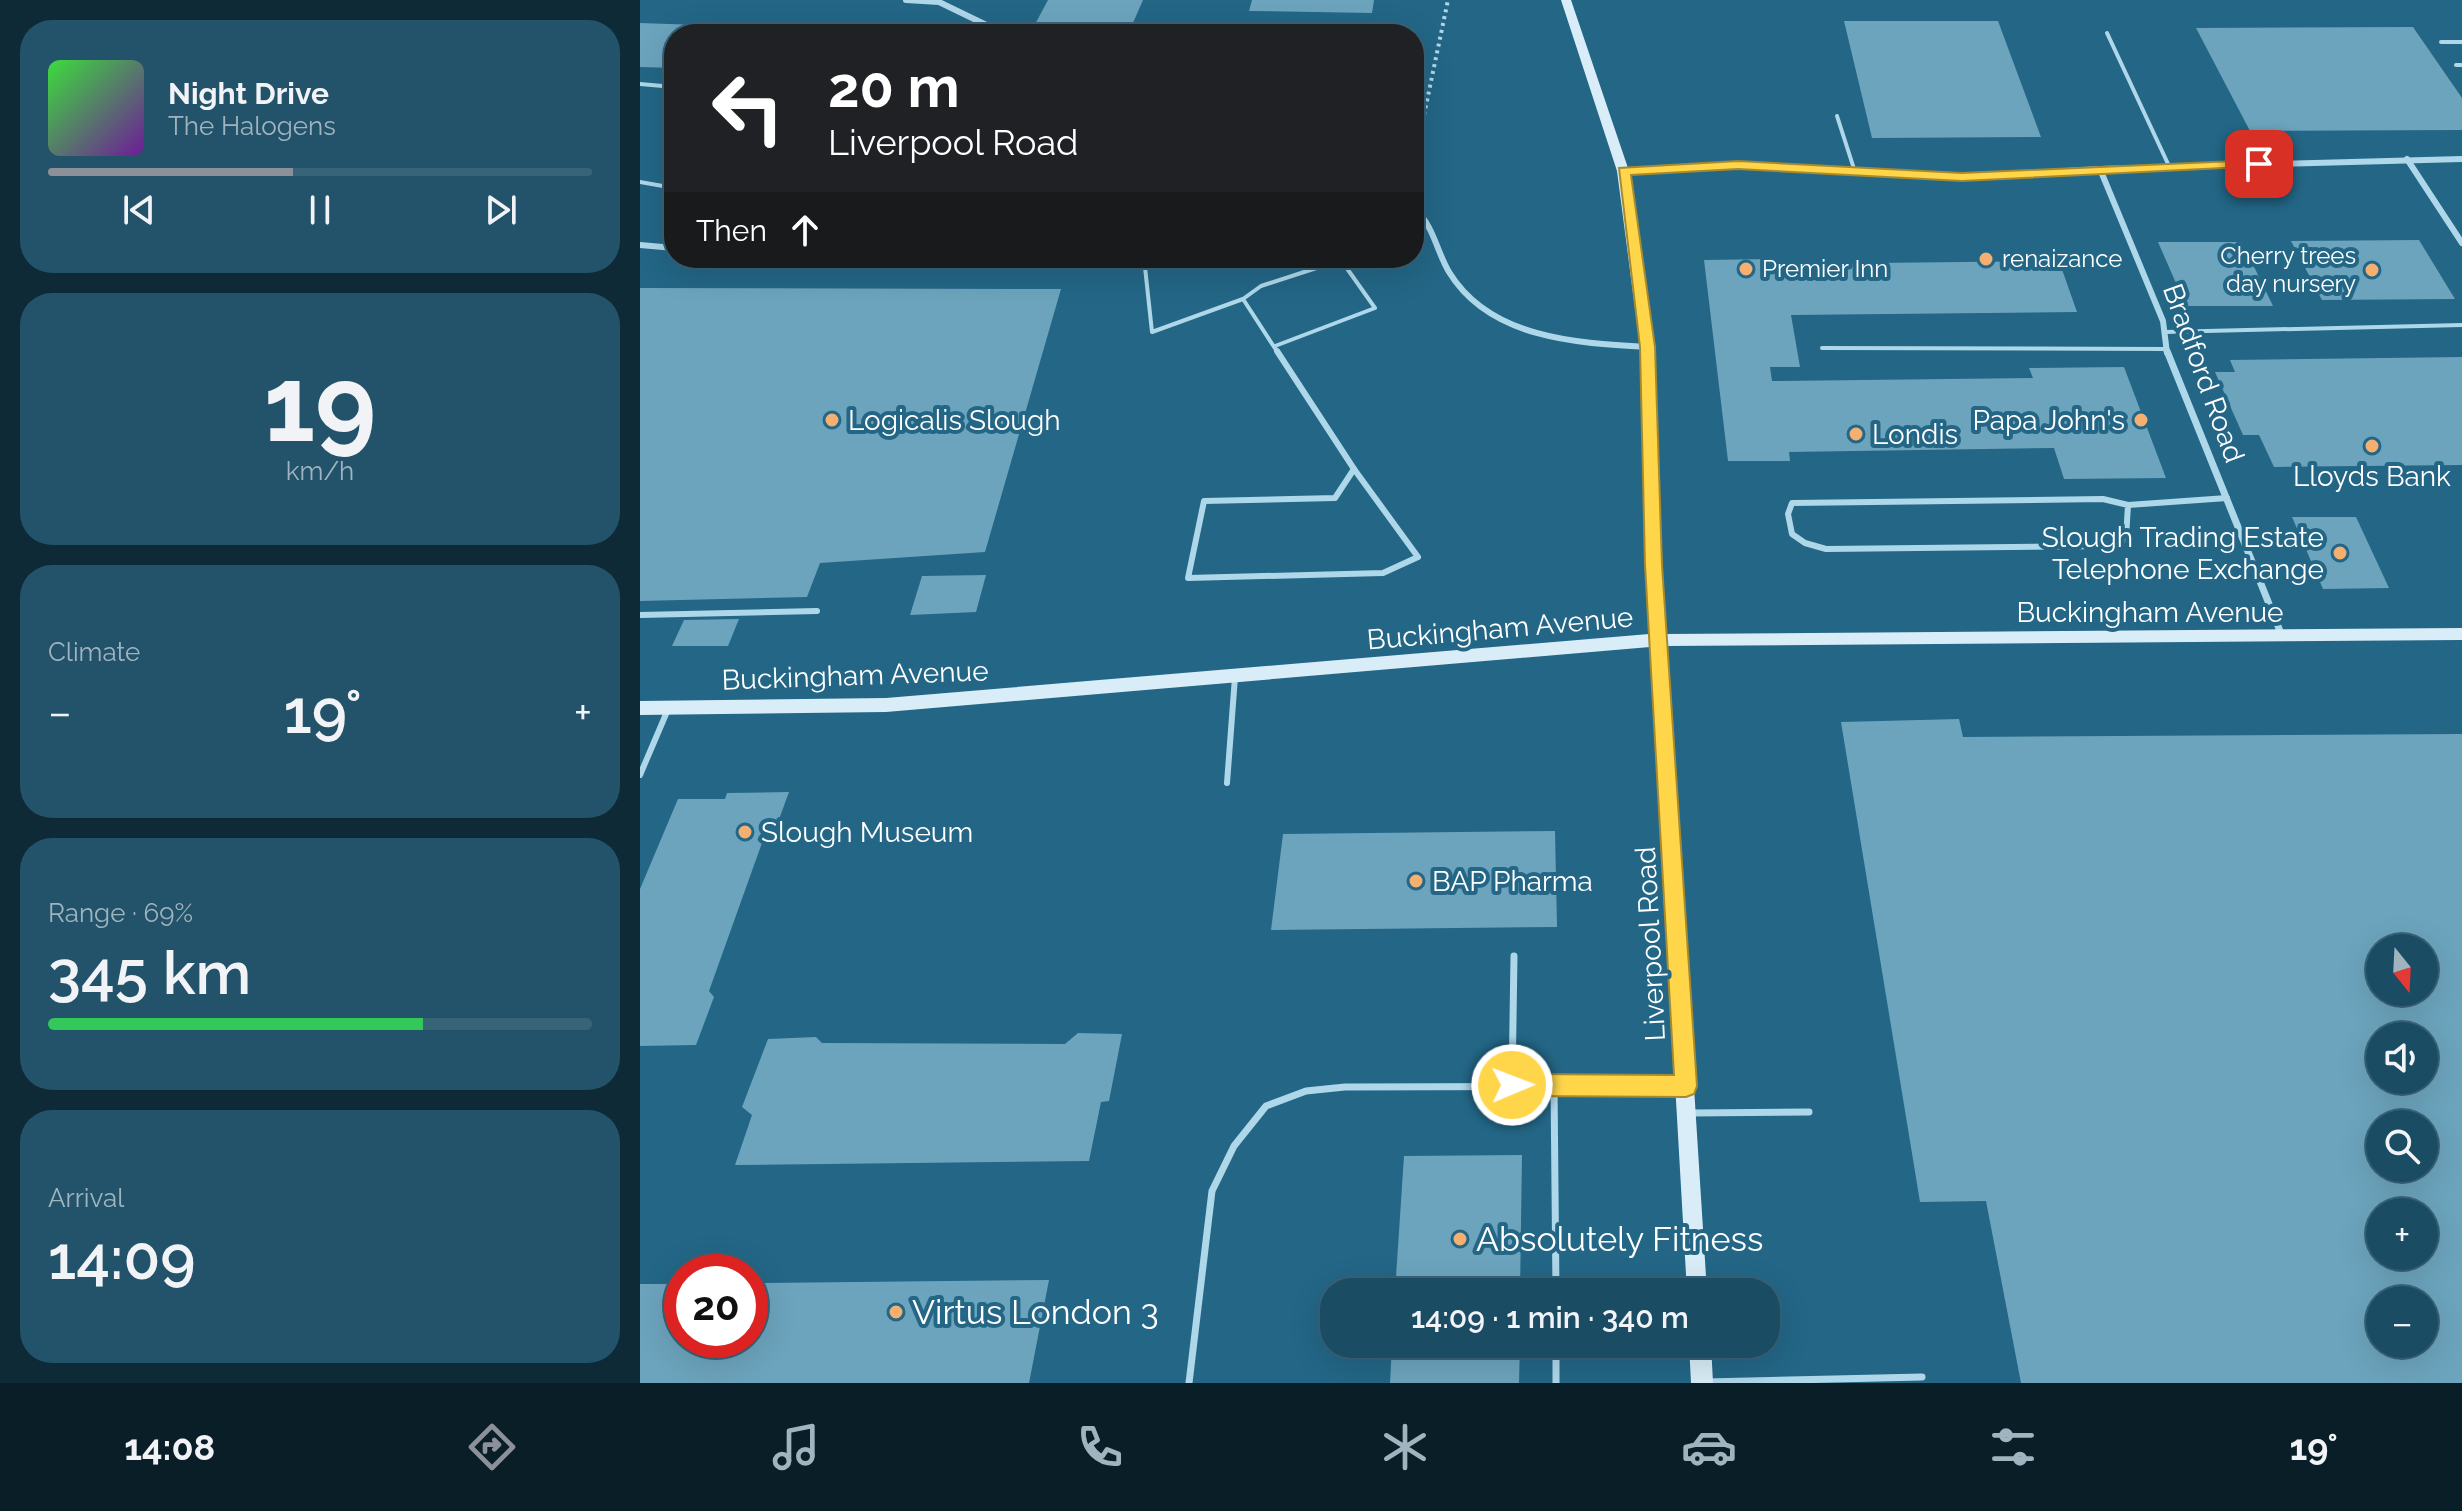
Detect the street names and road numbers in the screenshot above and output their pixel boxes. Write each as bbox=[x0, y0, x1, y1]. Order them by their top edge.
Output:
street label: Bradford Road bbox=[2156, 279, 2251, 467]
street label: Buckingham Avenue bbox=[2016, 596, 2284, 629]
street label: Buckingham Avenue bbox=[1366, 600, 1635, 657]
street label: Buckingham Avenue bbox=[721, 654, 989, 697]
street label: Liverpool Road bbox=[1629, 846, 1672, 1042]

